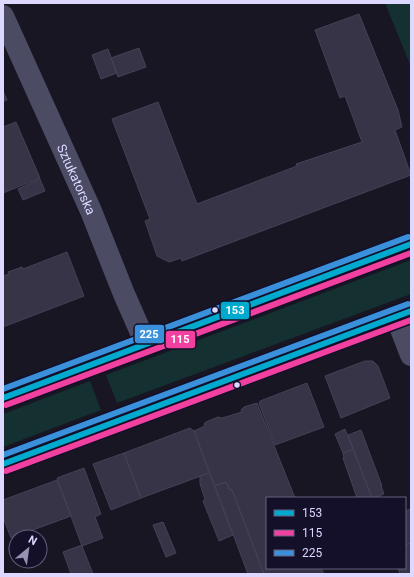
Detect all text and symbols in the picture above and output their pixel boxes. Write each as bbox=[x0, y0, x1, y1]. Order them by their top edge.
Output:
street label: Sztukatorska bbox=[54, 142, 99, 217]
line badge: 153 bbox=[220, 301, 250, 320]
text: 153 bbox=[226, 304, 244, 317]
unlabelled marker bbox=[210, 305, 220, 315]
line badge: 225 bbox=[134, 324, 165, 344]
text: 225 bbox=[140, 328, 158, 341]
line badge: 115 bbox=[165, 330, 196, 349]
text: 115 bbox=[171, 333, 189, 346]
unlabelled marker bbox=[232, 380, 242, 390]
legend bbox=[266, 497, 406, 569]
text: 153 bbox=[302, 506, 322, 520]
text: 115 bbox=[302, 526, 322, 540]
north arrow bbox=[8, 529, 48, 569]
text: N bbox=[26, 533, 39, 548]
text: 225 bbox=[302, 546, 322, 560]

